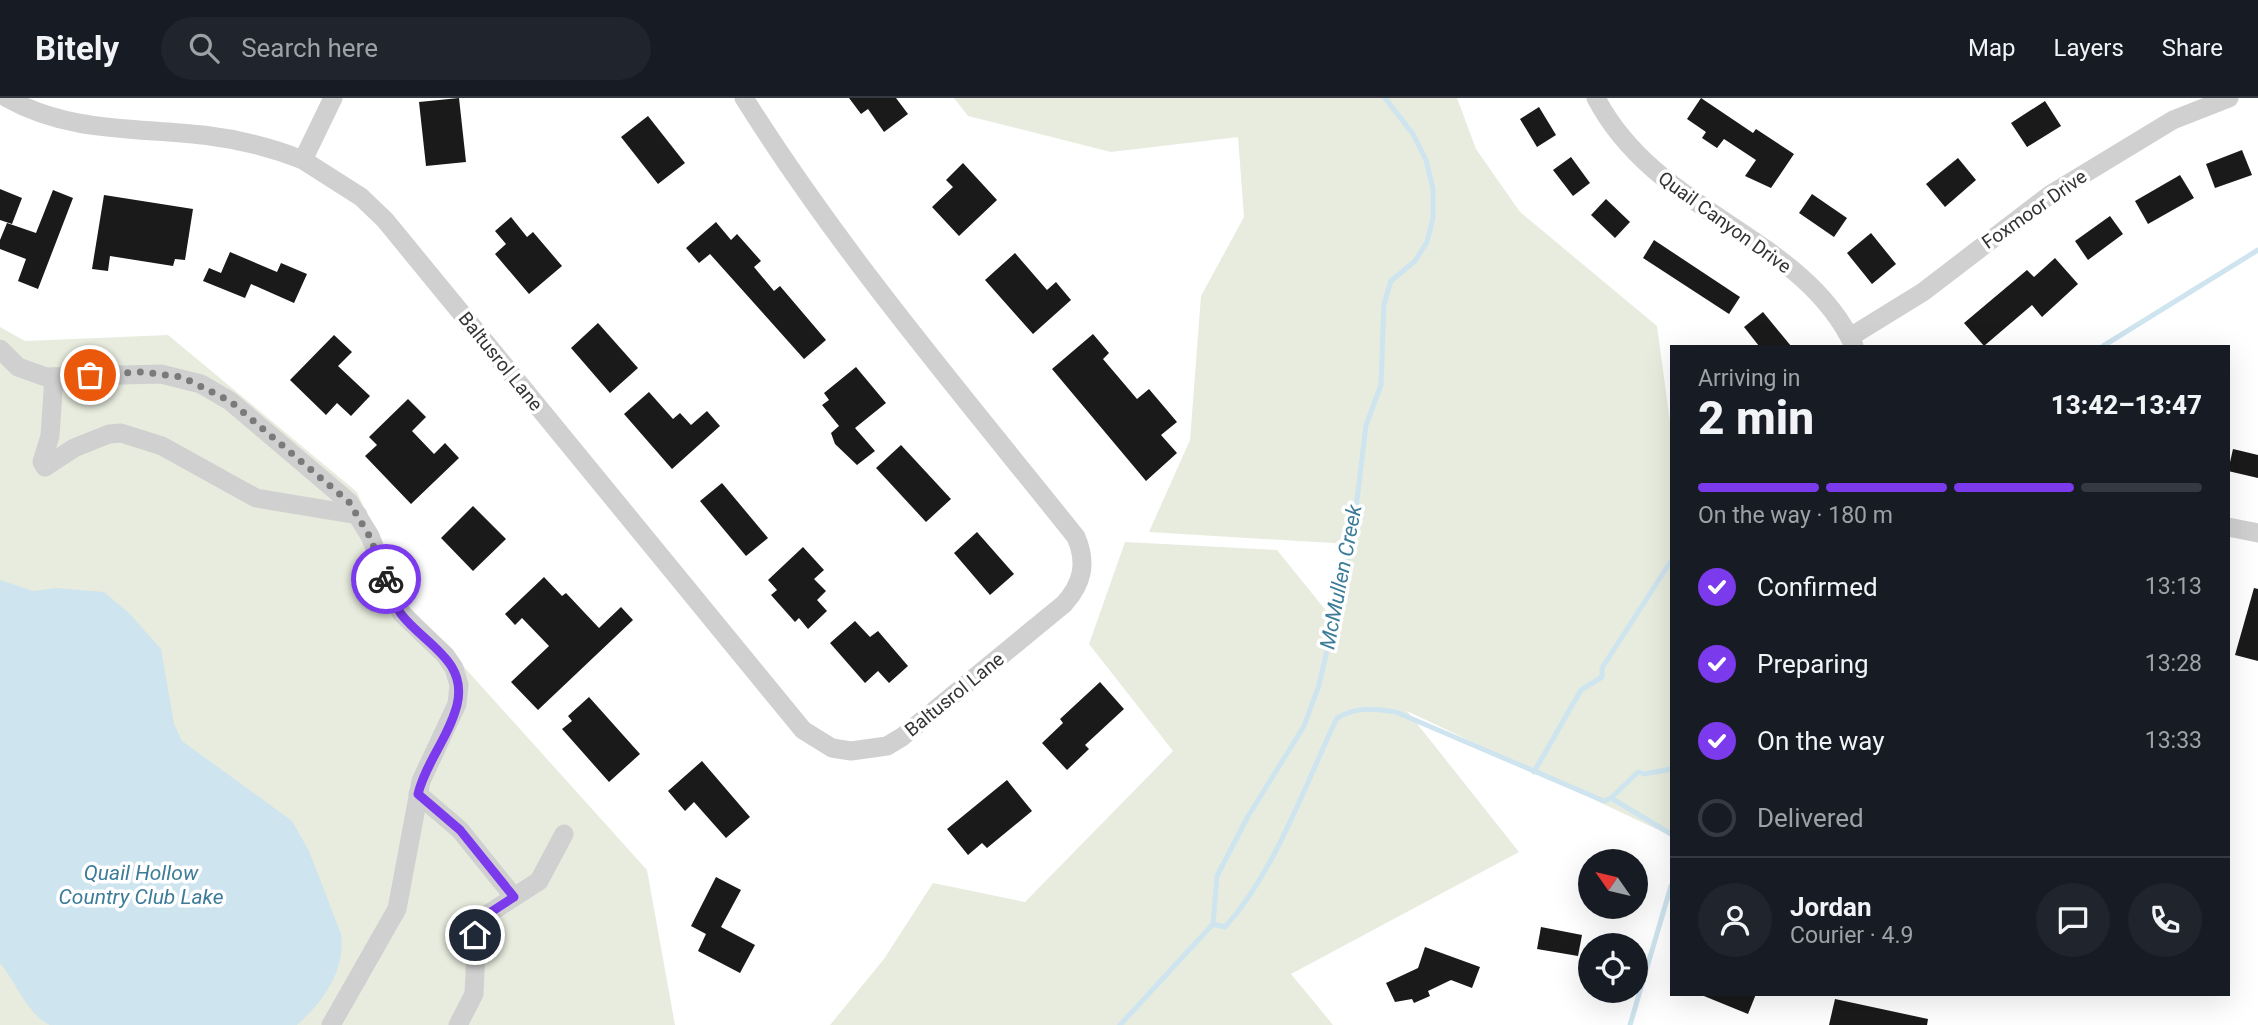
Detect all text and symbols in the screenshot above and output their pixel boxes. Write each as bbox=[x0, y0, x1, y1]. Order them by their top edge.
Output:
search box bbox=[161, 17, 651, 80]
text: Bitely bbox=[35, 29, 119, 68]
icon: search bbox=[185, 29, 223, 67]
text: Search here bbox=[241, 33, 378, 63]
text: Map bbox=[1968, 34, 2016, 62]
text: Layers bbox=[2054, 34, 2124, 62]
text: Share bbox=[2162, 34, 2223, 62]
street label: Foxmoor Drive bbox=[1977, 165, 2091, 254]
street label: Quail Canyon Drive bbox=[1654, 166, 1796, 278]
street label: Baltusrol Lane bbox=[454, 307, 548, 416]
pin bbox=[60, 345, 120, 405]
icon: bag bbox=[71, 356, 109, 394]
text: Arriving in bbox=[1698, 365, 1801, 392]
text: 13:42–13:47 bbox=[2051, 390, 2202, 420]
text: 2 min bbox=[1698, 391, 1814, 445]
water label: McMullen Creek bbox=[1315, 502, 1367, 651]
text: On the way · 180 m bbox=[1698, 502, 1893, 529]
courier bbox=[351, 544, 421, 614]
icon: bike bbox=[367, 560, 405, 598]
icon: check bbox=[1698, 568, 1736, 606]
text: Confirmed bbox=[1757, 572, 1878, 602]
text: 13:13 bbox=[2145, 573, 2202, 600]
icon: check bbox=[1698, 645, 1736, 683]
street label: Baltusrol Lane bbox=[900, 647, 1009, 741]
text: Preparing bbox=[1757, 649, 1869, 679]
text: 13:28 bbox=[2145, 650, 2202, 677]
icon: check bbox=[1698, 722, 1736, 760]
text: On the way bbox=[1757, 726, 1885, 756]
text: 13:33 bbox=[2145, 727, 2202, 754]
text: Delivered bbox=[1757, 803, 1864, 833]
north arrow bbox=[1578, 849, 1648, 919]
map controls bbox=[1578, 849, 1648, 1003]
water label: Quail Hollow Country Club Lake bbox=[59, 861, 224, 909]
button: person bbox=[1698, 883, 1772, 957]
button: chat bbox=[2036, 883, 2110, 957]
button: phone bbox=[2128, 883, 2202, 957]
text: Jordan bbox=[1790, 892, 1872, 922]
pin bbox=[445, 905, 505, 965]
icon: home bbox=[456, 916, 494, 954]
text: Courier · 4.9 bbox=[1790, 922, 1913, 949]
button: locate bbox=[1578, 933, 1648, 1003]

